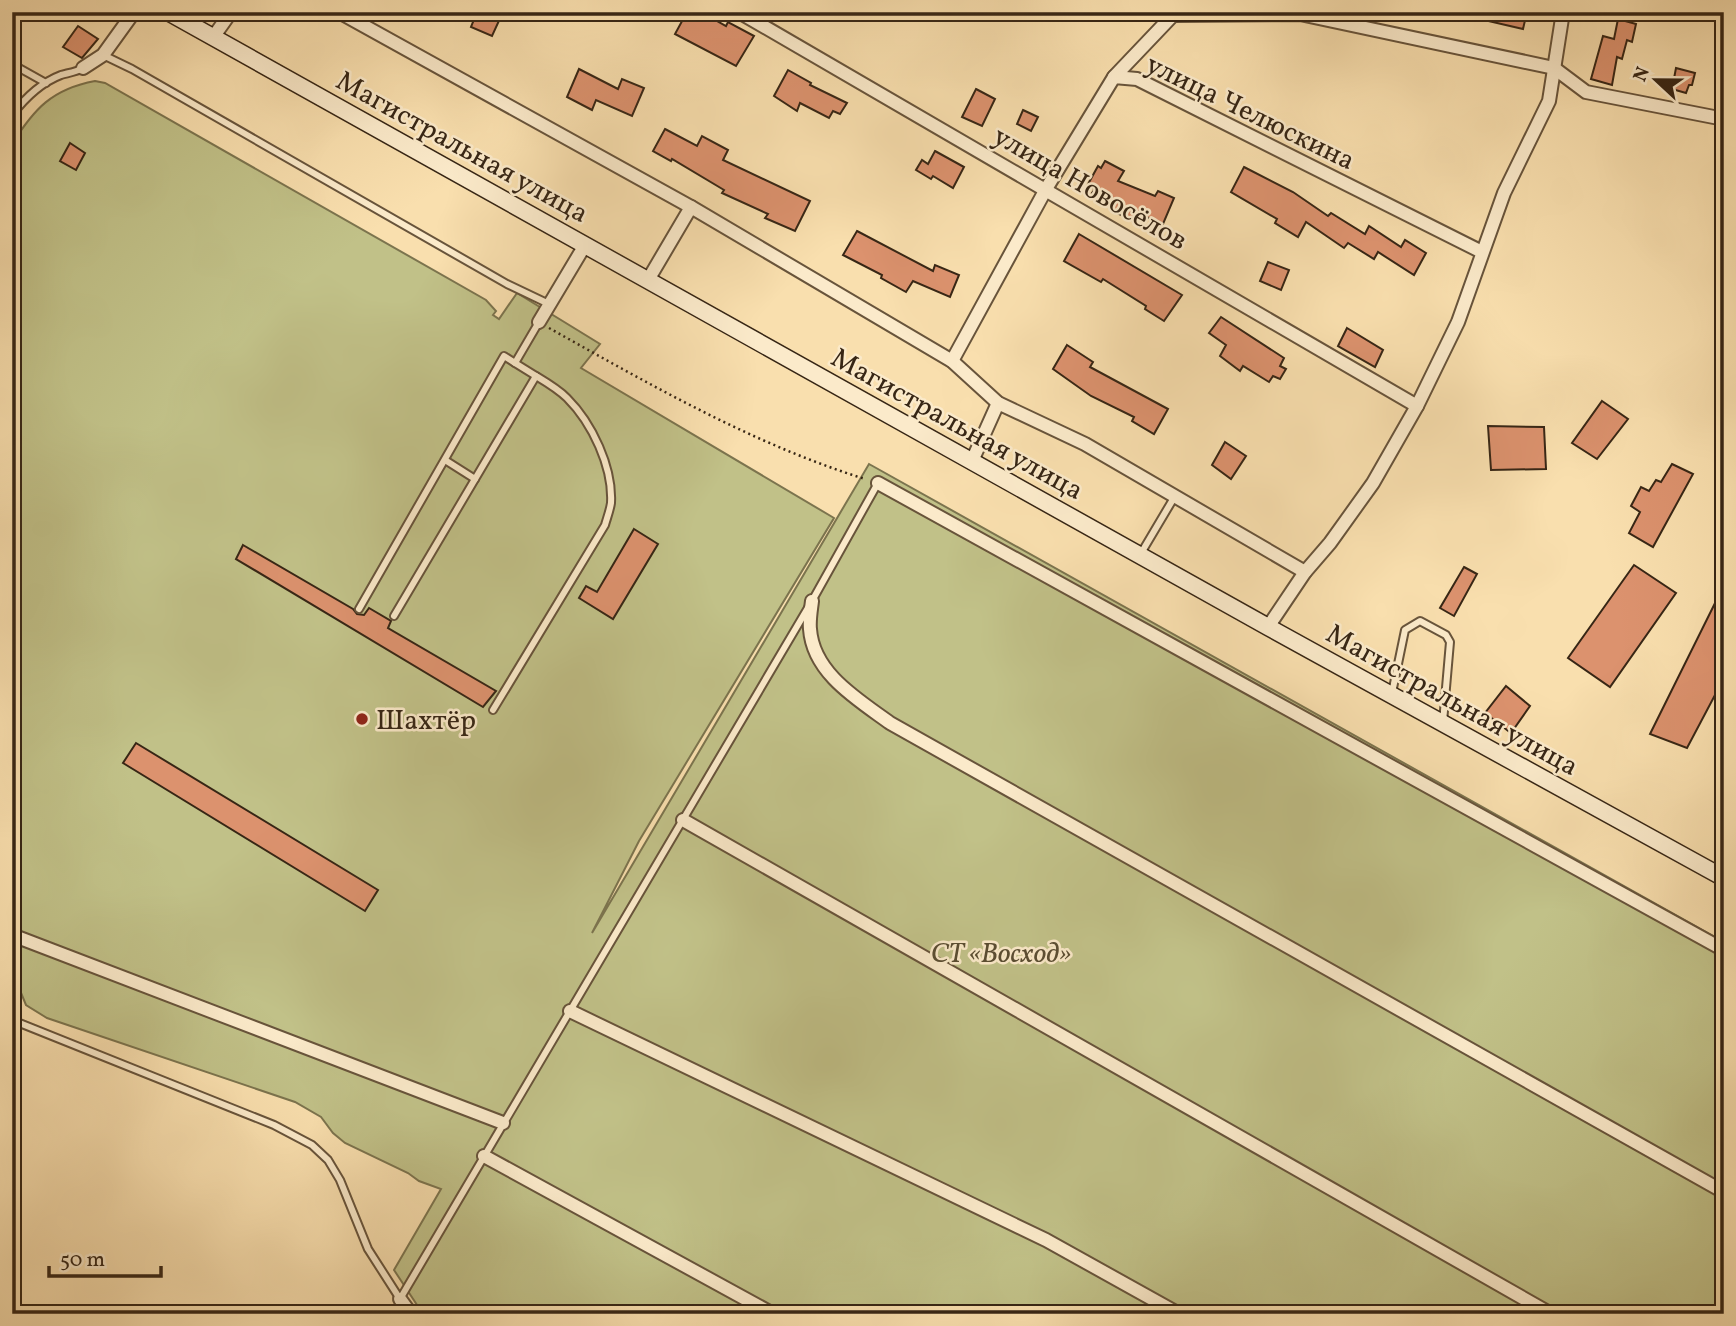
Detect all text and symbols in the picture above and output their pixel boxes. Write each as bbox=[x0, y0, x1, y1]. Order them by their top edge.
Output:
street label: улица Челюскина bbox=[1139, 46, 1361, 181]
north arrow bbox=[1620, 46, 1690, 116]
street label: Магистральная улица bbox=[329, 62, 595, 234]
text: N bbox=[1627, 63, 1657, 86]
street label: улица Новосёлов bbox=[985, 118, 1194, 261]
street label: Магистральная улица bbox=[824, 339, 1090, 511]
street label: Магистральная улица bbox=[1319, 615, 1585, 787]
place label: Шахтёр bbox=[376, 702, 476, 741]
marker: Шахтёр bbox=[354, 711, 370, 727]
park label: СТ «Восход» bbox=[931, 935, 1071, 974]
scale bar bbox=[49, 1235, 161, 1279]
text: 50 m bbox=[60, 1246, 105, 1275]

